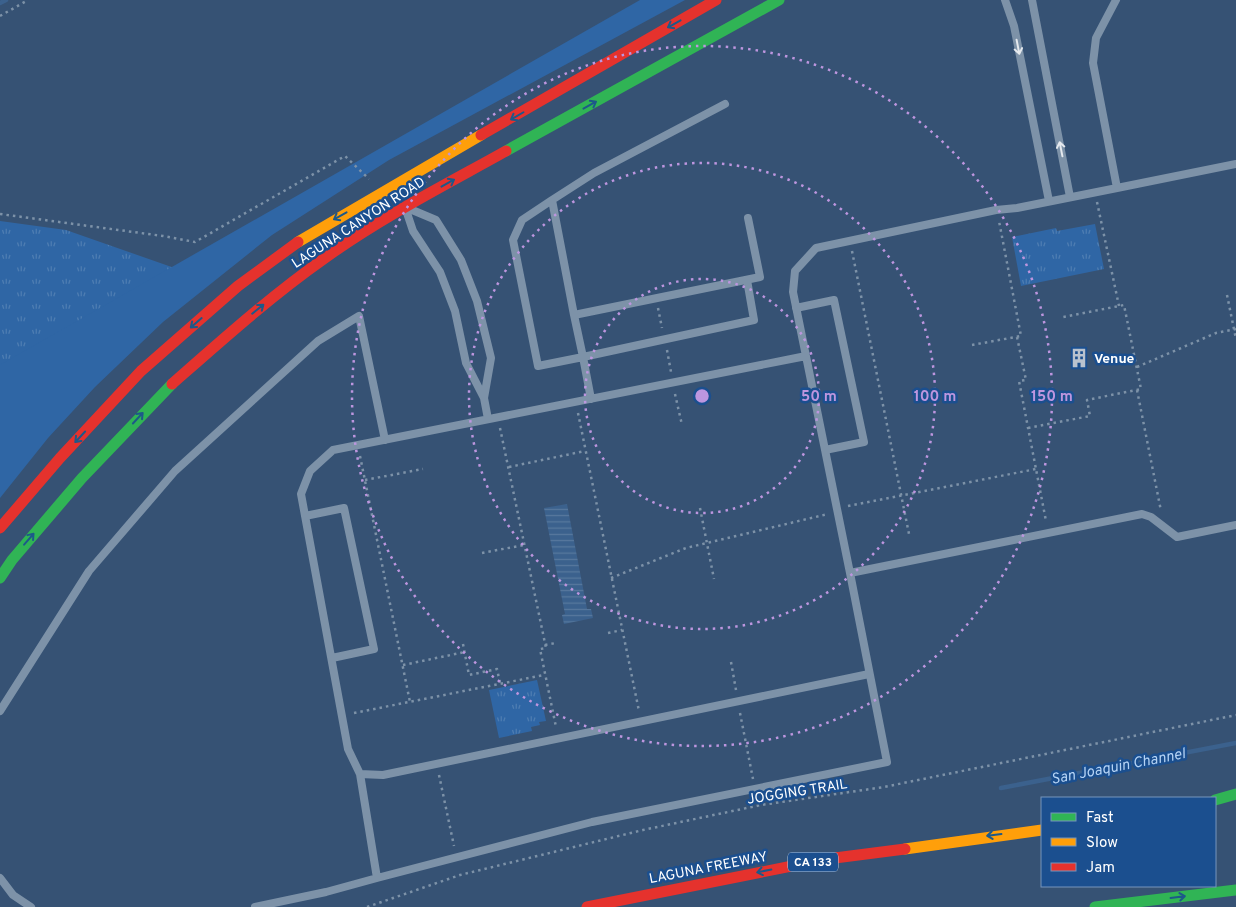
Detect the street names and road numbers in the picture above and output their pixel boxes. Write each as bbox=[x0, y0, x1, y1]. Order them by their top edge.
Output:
street label: LAGUNA CANYON ROAD bbox=[289, 174, 429, 273]
street label: JOGGING TRAIL bbox=[746, 776, 849, 809]
street label: LAGUNA FREEWAY bbox=[648, 849, 769, 888]
road number: CA 133 bbox=[788, 852, 838, 872]

